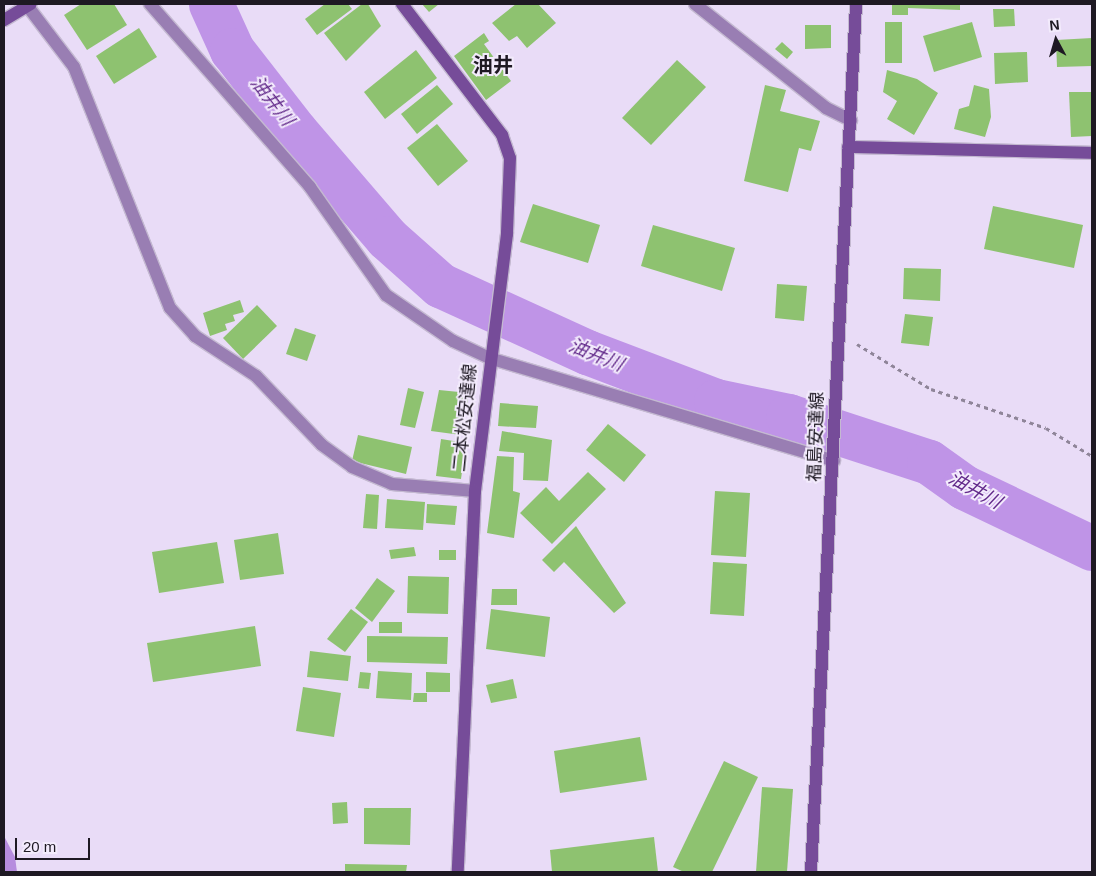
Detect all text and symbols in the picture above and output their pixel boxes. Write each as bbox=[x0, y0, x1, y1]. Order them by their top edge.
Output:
north arrow bbox=[1031, 15, 1081, 65]
text: N bbox=[1049, 17, 1060, 34]
district label: 油井 bbox=[473, 53, 513, 77]
water label: 油井川 bbox=[245, 72, 299, 130]
water label: 油井川 bbox=[565, 334, 627, 376]
street label: 二本松安達線 bbox=[449, 363, 481, 473]
street label: 福島安達線 bbox=[804, 392, 828, 482]
water label: 油井川 bbox=[945, 466, 1005, 514]
scale bar bbox=[18, 828, 92, 860]
text: 20 m bbox=[23, 838, 56, 855]

